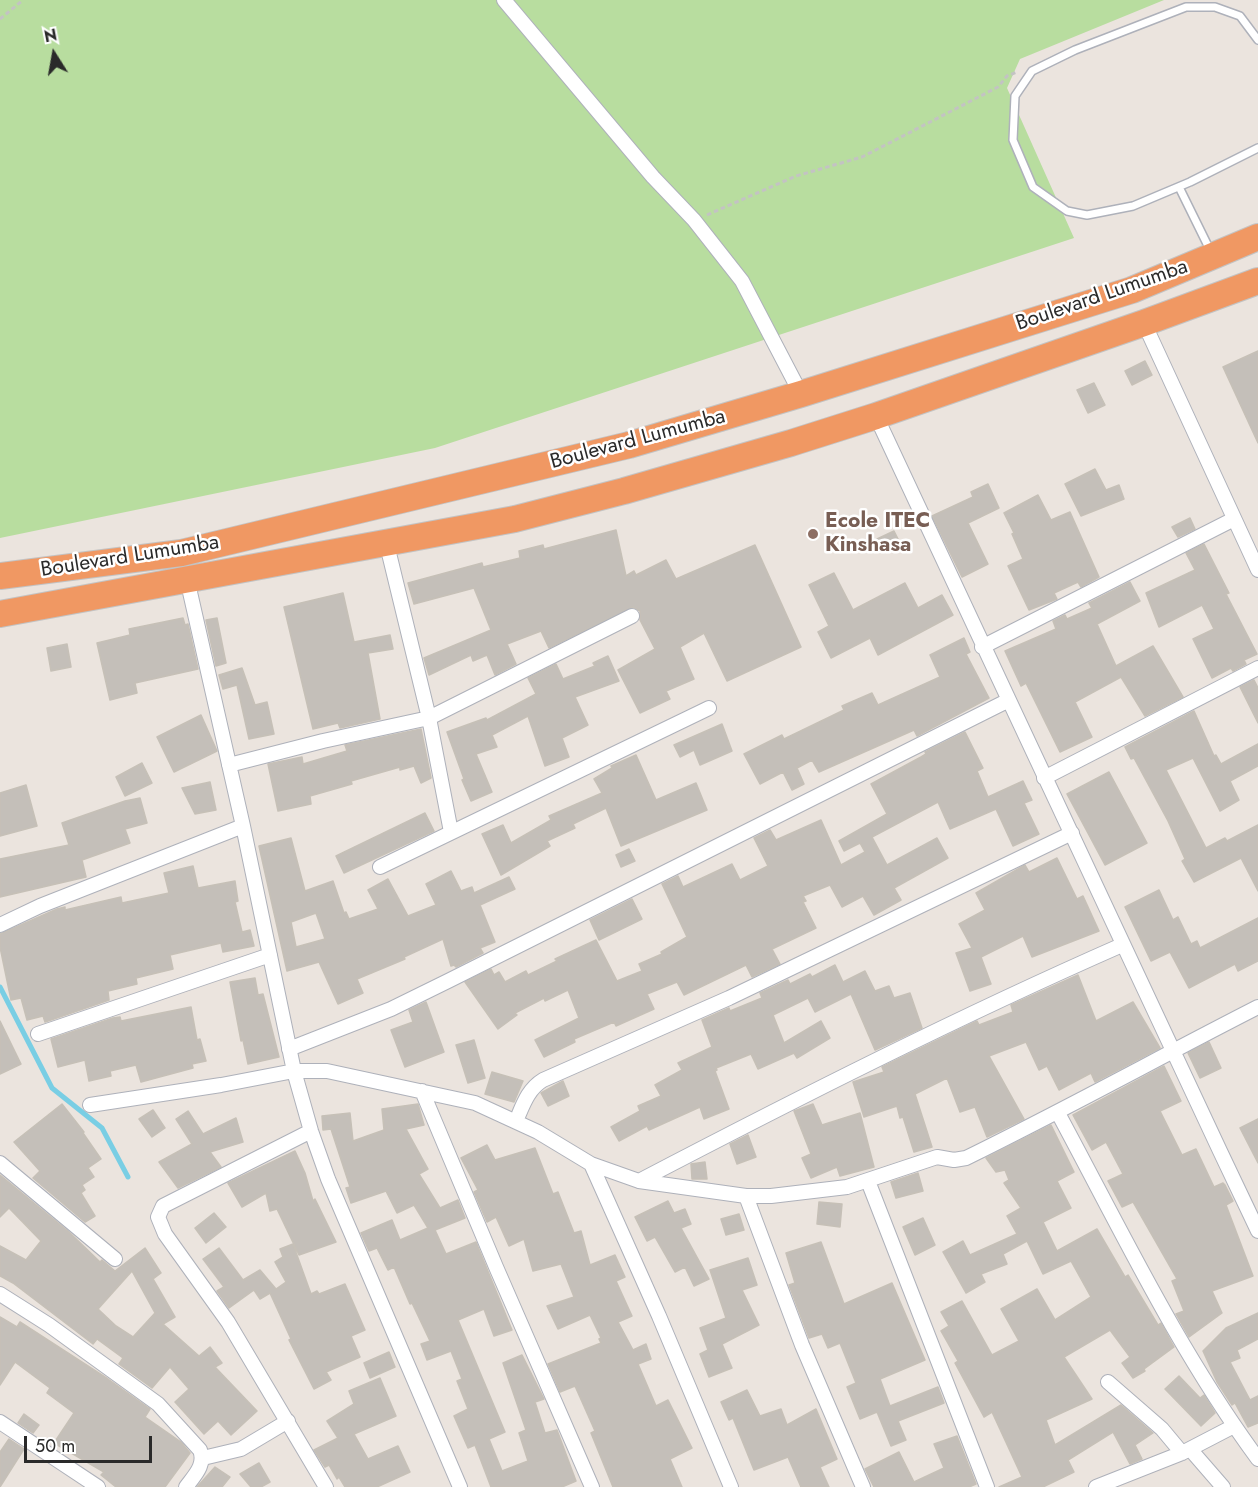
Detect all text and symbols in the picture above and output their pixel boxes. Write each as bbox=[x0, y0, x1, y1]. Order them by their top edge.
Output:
text: N bbox=[42, 23, 59, 48]
north arrow bbox=[24, 24, 84, 84]
street label: Boulevard Lumumba bbox=[1013, 255, 1191, 337]
street label: Boulevard Lumumba bbox=[548, 405, 728, 475]
place label: Ecole ITEC Kinshasa bbox=[825, 509, 930, 559]
marker: Ecole ITEC Kinshasa bbox=[806, 527, 820, 541]
street label: Boulevard Lumumba bbox=[39, 530, 221, 584]
scale bar bbox=[27, 1424, 154, 1462]
text: 50 m bbox=[35, 1433, 75, 1459]

